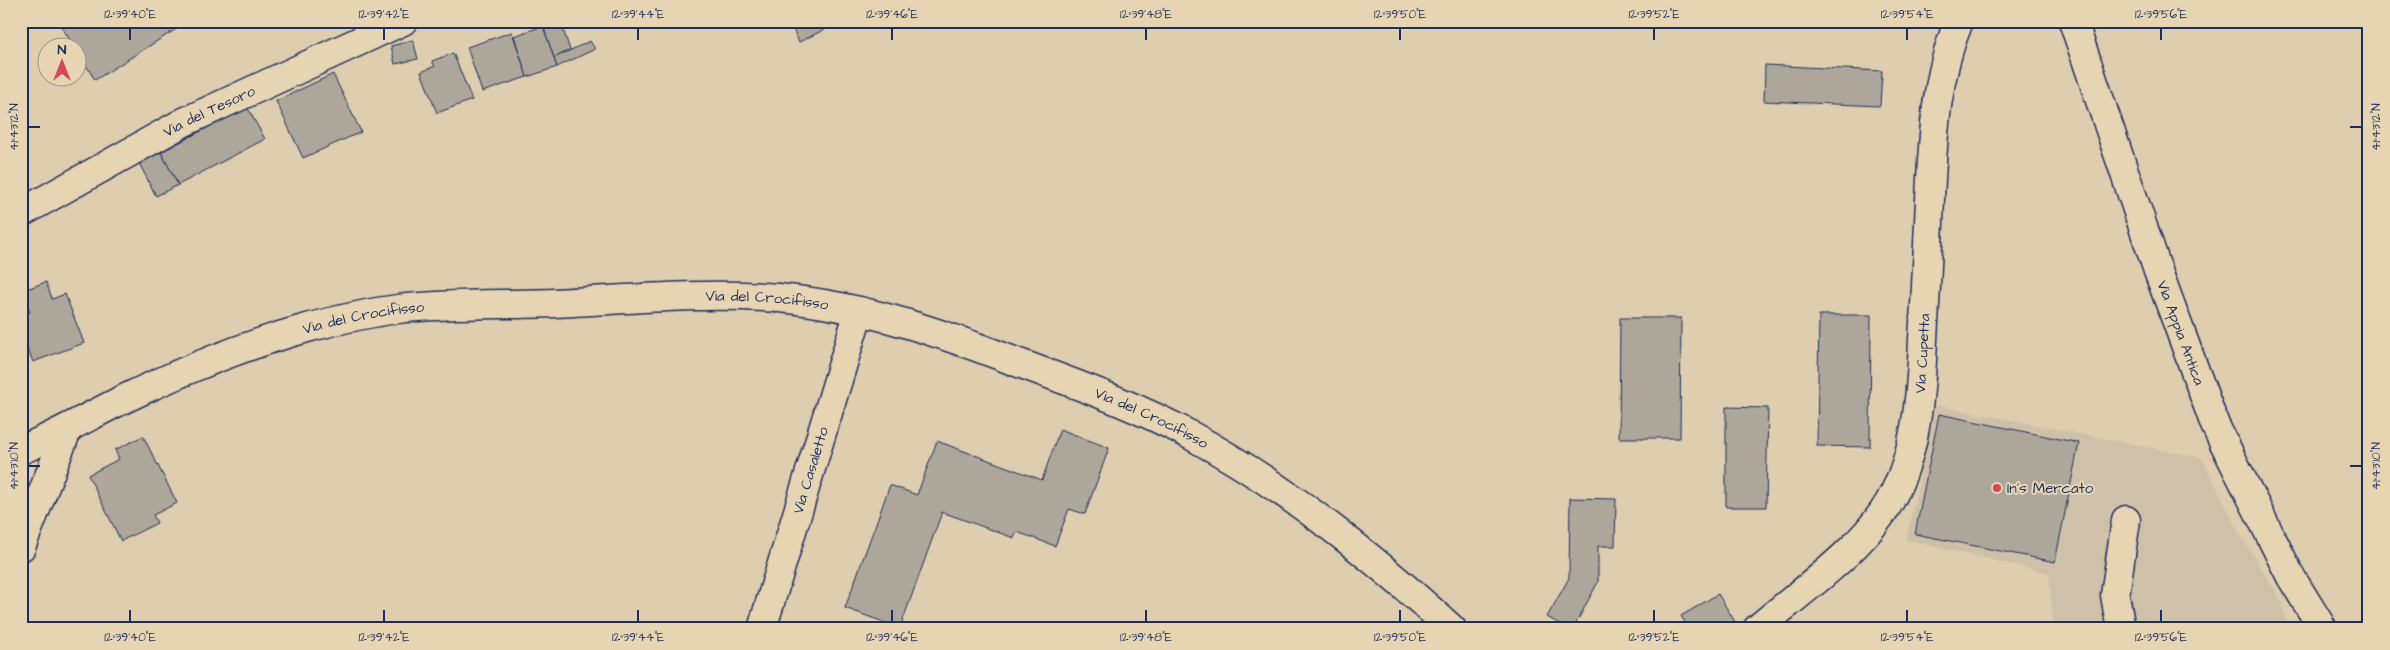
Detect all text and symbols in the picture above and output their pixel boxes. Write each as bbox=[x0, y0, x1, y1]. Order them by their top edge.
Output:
text: 12°39'40"E bbox=[104, 6, 156, 23]
text: 12°39'42"E bbox=[359, 6, 409, 23]
text: 12°39'44"E bbox=[612, 6, 664, 23]
text: 12°39'46"E bbox=[866, 6, 918, 23]
text: 12°39'48"E bbox=[1120, 6, 1172, 23]
text: 12°39'50"E bbox=[1374, 6, 1426, 23]
text: 12°39'52"E bbox=[1628, 6, 1680, 23]
text: 12°39'54"E bbox=[1881, 6, 1933, 23]
text: 12°39'56"E bbox=[2135, 6, 2187, 23]
north arrow bbox=[38, 38, 88, 88]
text: N bbox=[58, 40, 67, 60]
street label: Via del Tesoro bbox=[159, 80, 259, 143]
text: 41°43'12"N bbox=[6, 103, 23, 151]
text: 41°43'12"N bbox=[2368, 103, 2385, 151]
street label: Via Appia Antica bbox=[2151, 278, 2210, 389]
street label: Via del Crocifisso bbox=[705, 286, 831, 316]
street label: Via del Crocifisso bbox=[300, 297, 425, 340]
street label: Via Cupetta bbox=[1910, 313, 1936, 394]
street label: Via del Crocifisso bbox=[1092, 383, 1213, 454]
street label: Via Casaletto bbox=[788, 424, 834, 516]
text: 41°43'10"N bbox=[6, 442, 23, 490]
text: 41°43'10"N bbox=[2368, 442, 2385, 490]
place label: In's Mercato bbox=[2007, 478, 2094, 499]
marker: In's Mercato bbox=[1991, 482, 2003, 494]
text: 12°39'40"E bbox=[104, 629, 156, 646]
text: 12°39'42"E bbox=[359, 629, 409, 646]
text: 12°39'44"E bbox=[612, 629, 664, 646]
text: 12°39'46"E bbox=[866, 629, 918, 646]
text: 12°39'48"E bbox=[1120, 629, 1172, 646]
text: 12°39'50"E bbox=[1374, 629, 1426, 646]
text: 12°39'52"E bbox=[1628, 629, 1680, 646]
text: 12°39'54"E bbox=[1881, 629, 1933, 646]
text: 12°39'56"E bbox=[2135, 629, 2187, 646]

